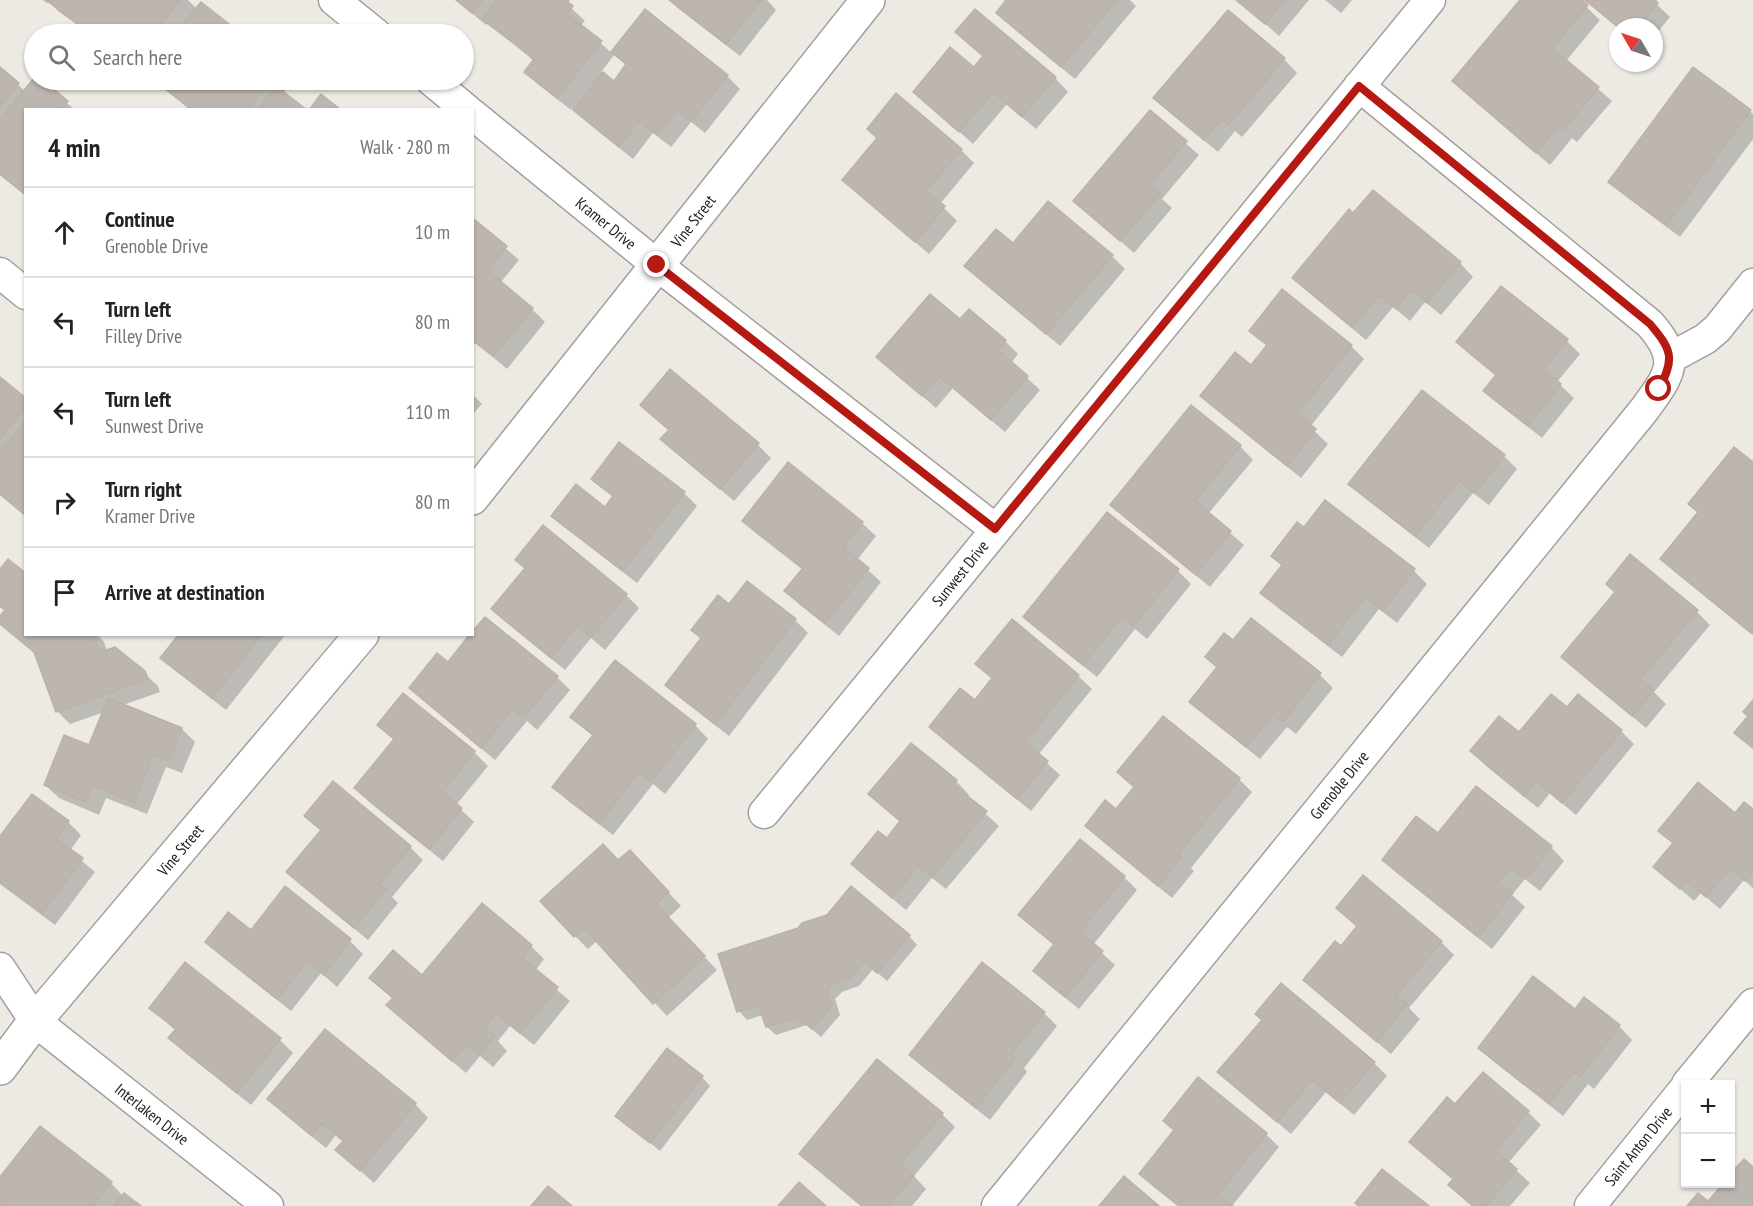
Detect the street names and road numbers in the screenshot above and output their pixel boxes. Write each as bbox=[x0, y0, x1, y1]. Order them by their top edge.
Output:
street label: Vine Street bbox=[666, 190, 720, 252]
street label: Kramer Drive bbox=[572, 193, 640, 253]
street label: Sunwest Drive bbox=[927, 536, 993, 610]
street label: Grenoble Drive bbox=[1305, 747, 1373, 823]
street label: Vine Street bbox=[152, 820, 208, 881]
street label: Interlaken Drive bbox=[111, 1079, 193, 1149]
street label: Saint Anton Drive bbox=[1600, 1102, 1676, 1190]

